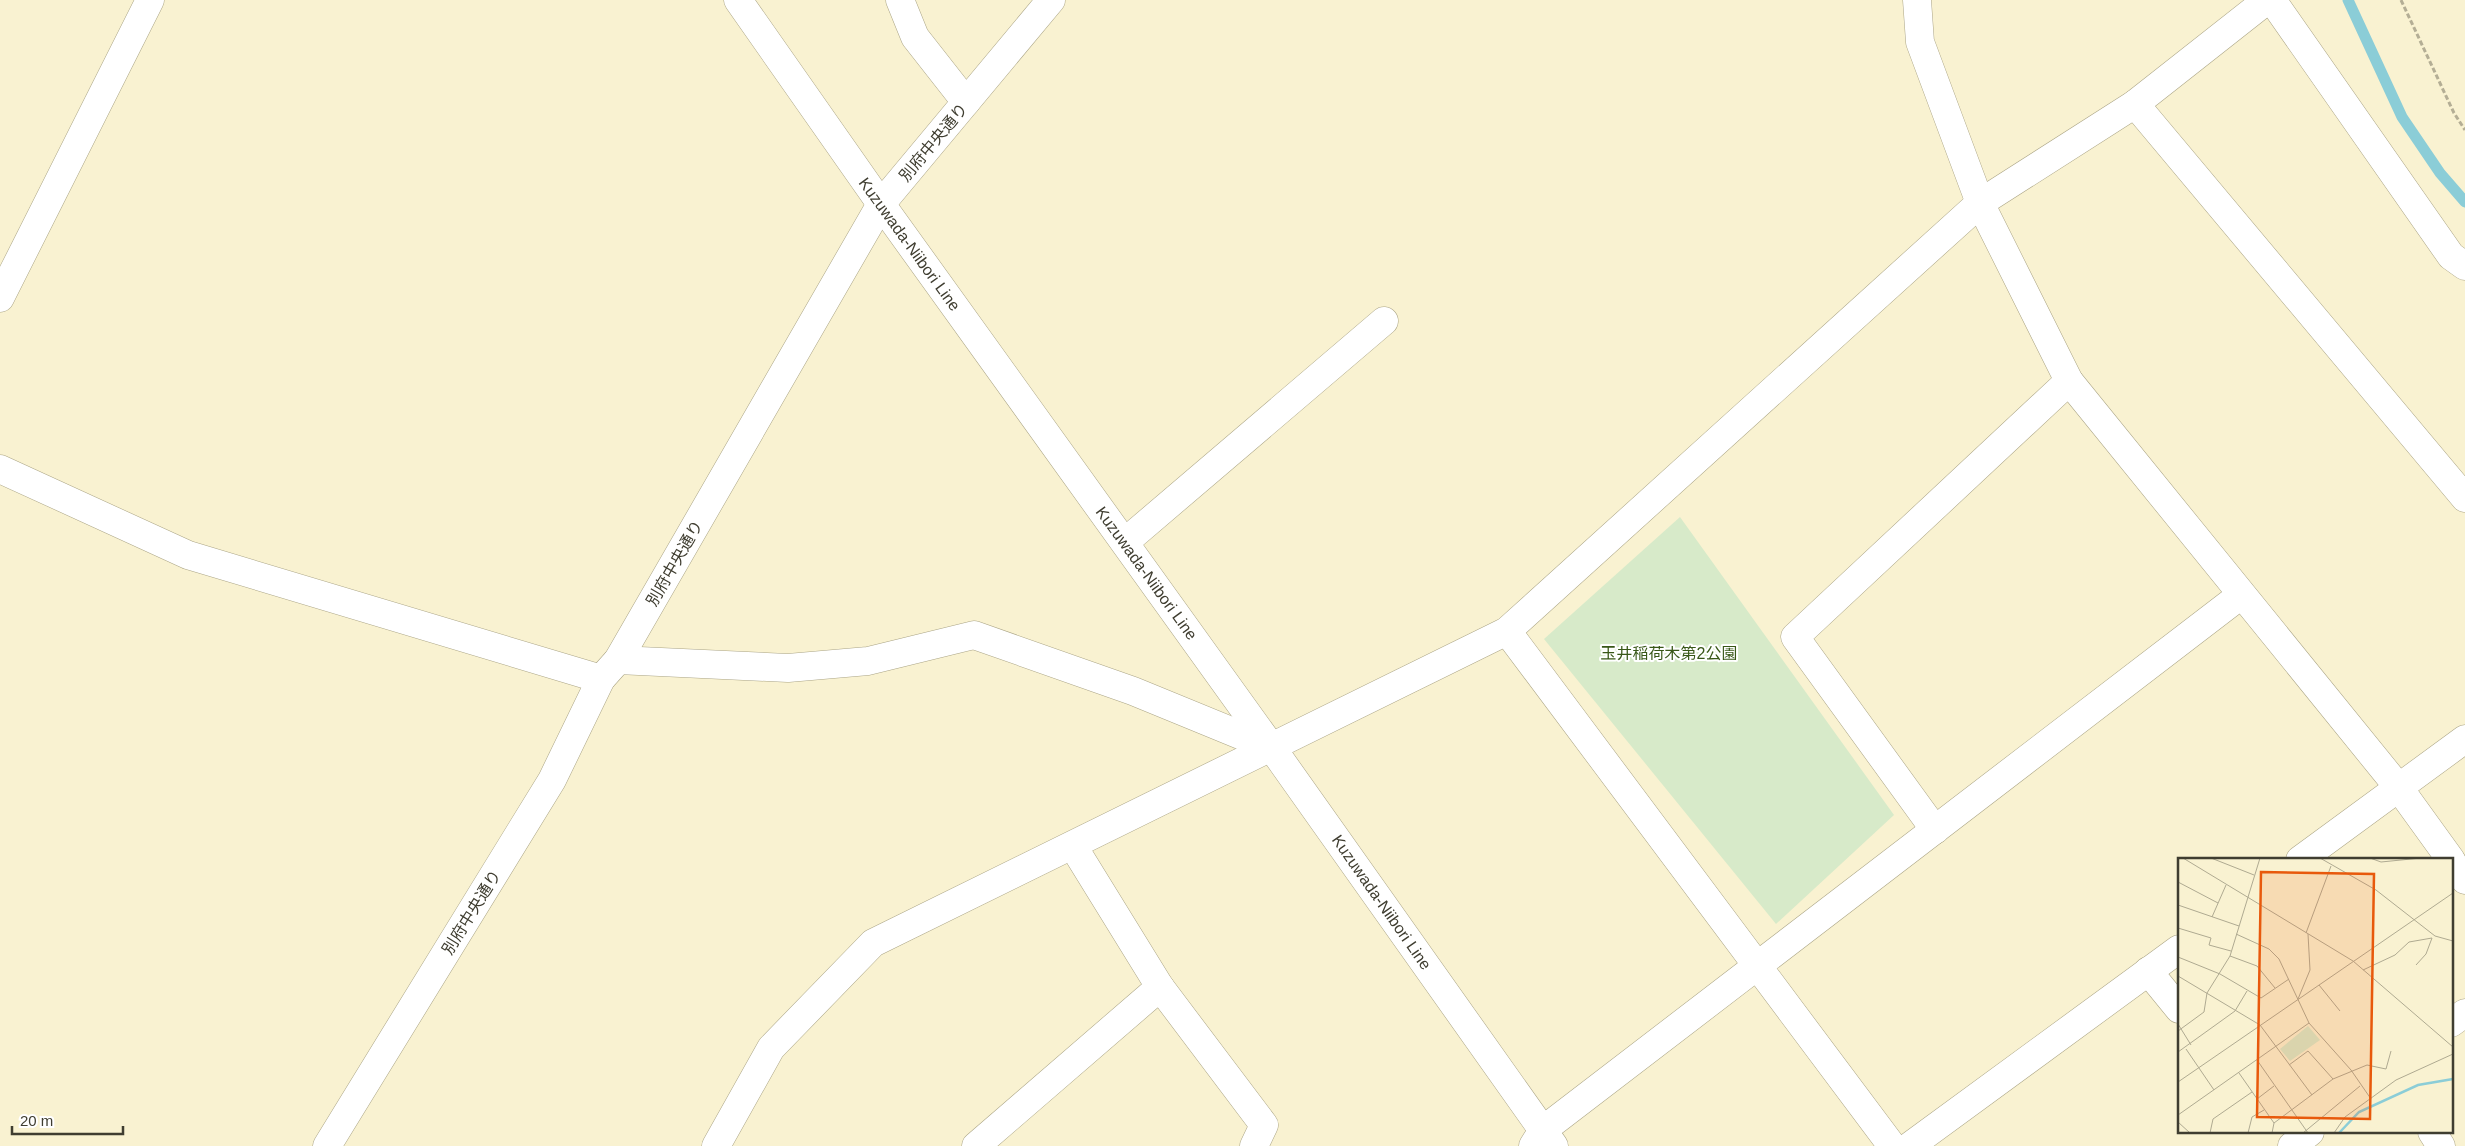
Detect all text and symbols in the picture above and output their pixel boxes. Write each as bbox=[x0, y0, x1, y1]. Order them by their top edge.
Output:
street label: 別府中央通り bbox=[896, 100, 971, 185]
street label: Kuzuwada-Niibori Line bbox=[856, 175, 964, 314]
street label: Kuzuwada-Niibori Line bbox=[1093, 504, 1201, 643]
street label: 別府中央通り bbox=[643, 517, 706, 609]
park label: 玉井稲荷木第2公園 bbox=[1601, 645, 1737, 662]
street label: Kuzuwada-Niibori Line bbox=[1329, 832, 1435, 973]
inset map bbox=[2178, 858, 2452, 1134]
street label: 別府中央通り bbox=[439, 867, 504, 957]
scale bar bbox=[12, 1104, 124, 1136]
text: 20 m bbox=[20, 1112, 53, 1129]

